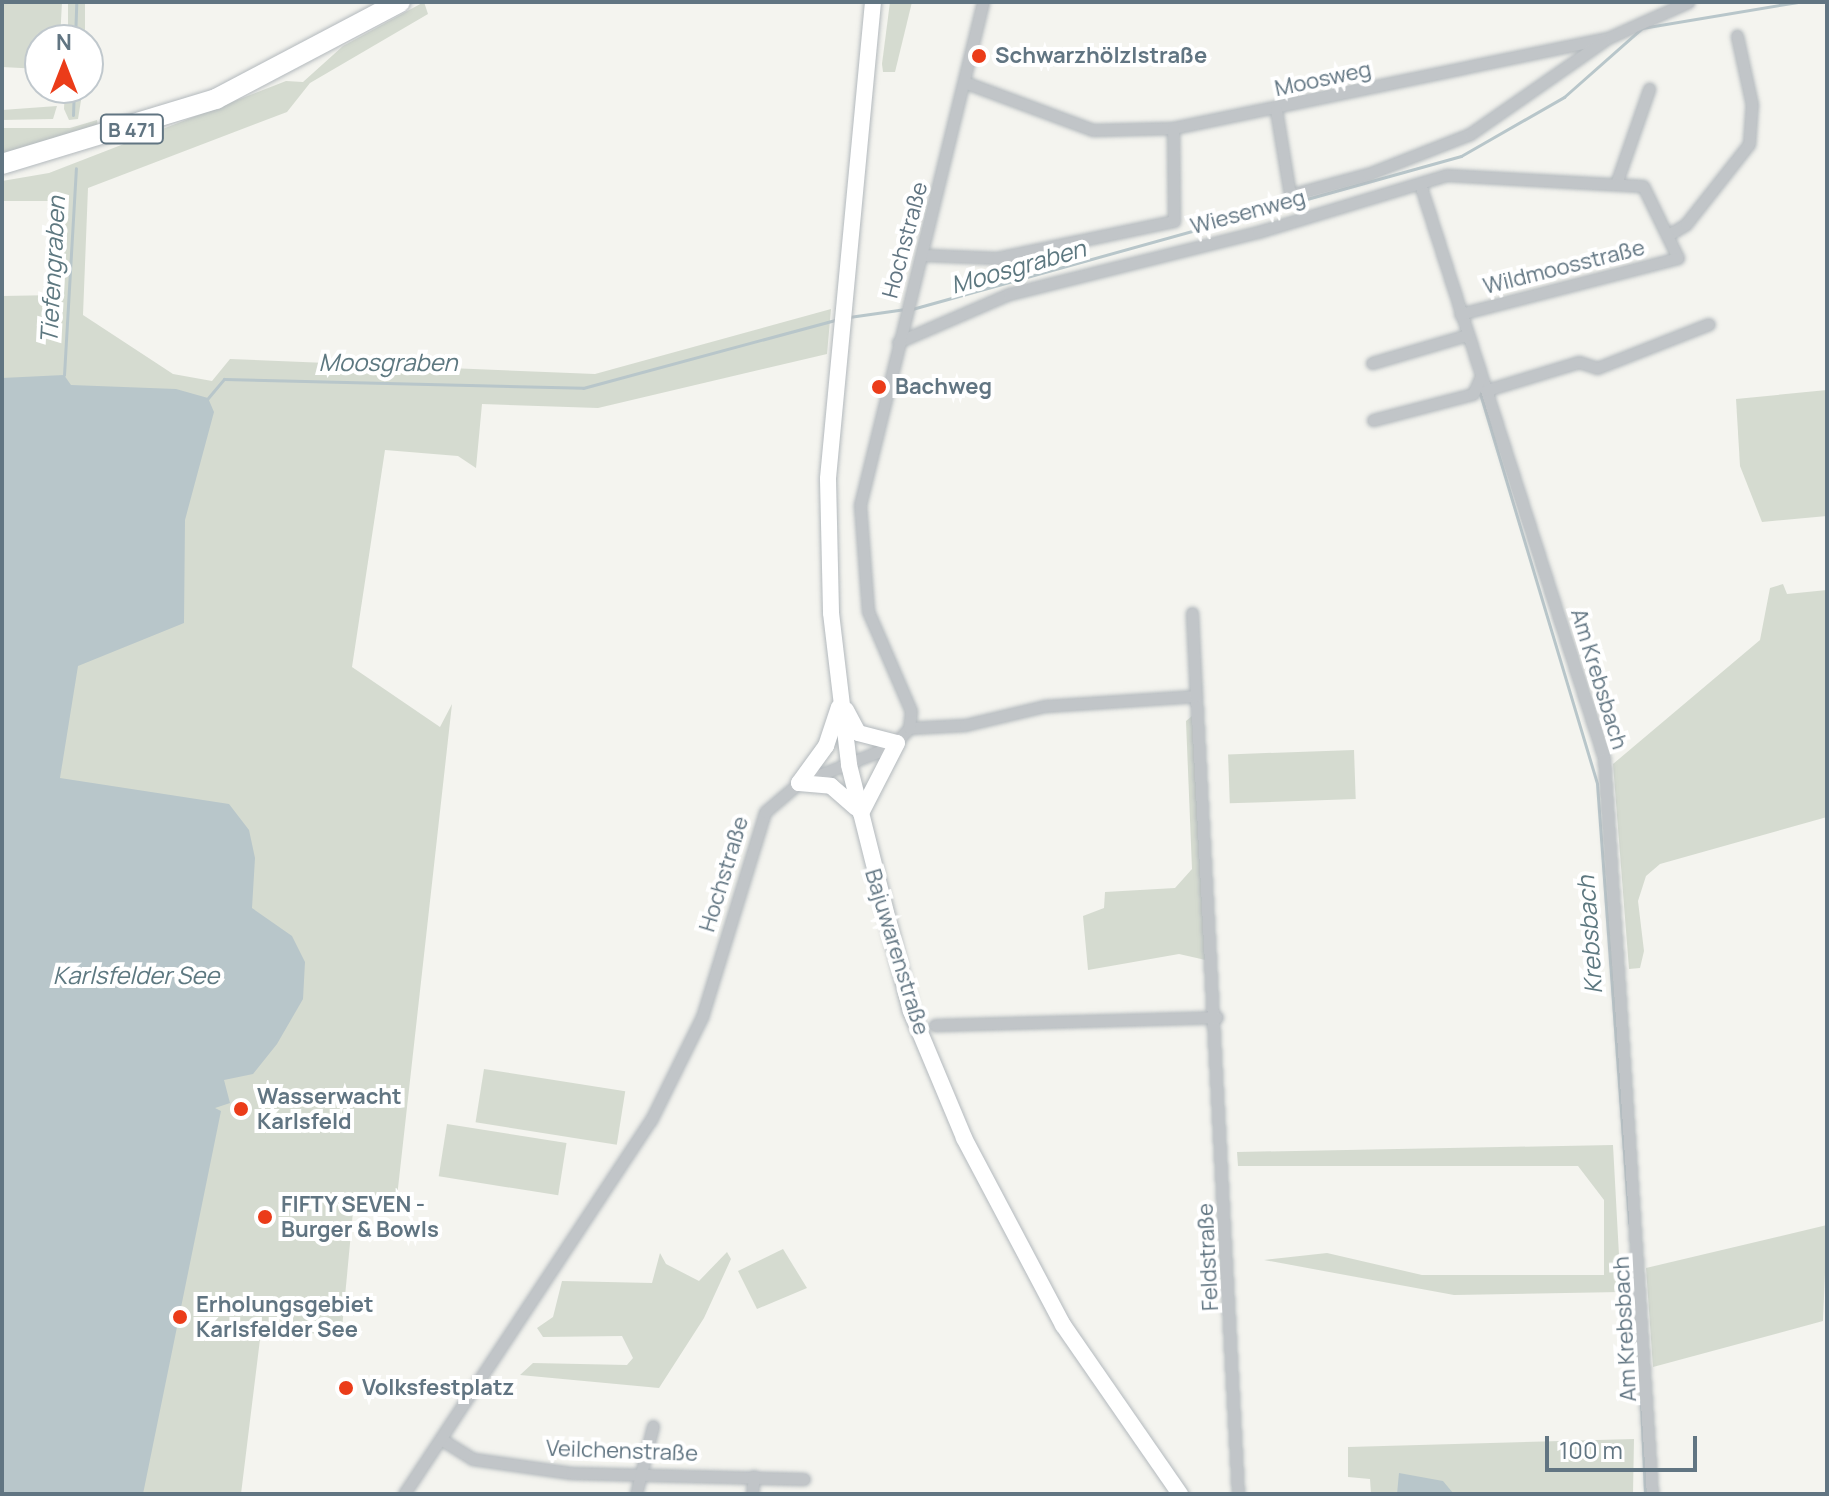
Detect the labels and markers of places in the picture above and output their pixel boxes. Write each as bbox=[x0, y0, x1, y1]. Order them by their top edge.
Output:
place label: Schwarzhölzlstraße bbox=[995, 43, 1207, 69]
marker: Schwarzhölzlstraße bbox=[970, 47, 988, 65]
place label: Bachweg bbox=[895, 374, 992, 400]
marker: Bachweg bbox=[870, 378, 888, 396]
place label: Wasserwacht Karlsfeld bbox=[257, 1083, 402, 1134]
marker: Wasserwacht Karlsfeld bbox=[232, 1100, 250, 1118]
place label: FIFTY SEVEN - Burger & Bowls bbox=[281, 1191, 439, 1242]
marker: FIFTY SEVEN - Burger & Bowls bbox=[256, 1208, 274, 1226]
place label: Erholungsgebiet Karlsfelder See bbox=[196, 1291, 373, 1342]
marker: Erholungsgebiet Karlsfelder See bbox=[171, 1308, 189, 1326]
place label: Volksfestplatz bbox=[362, 1375, 514, 1401]
marker: Volksfestplatz bbox=[337, 1379, 355, 1397]

